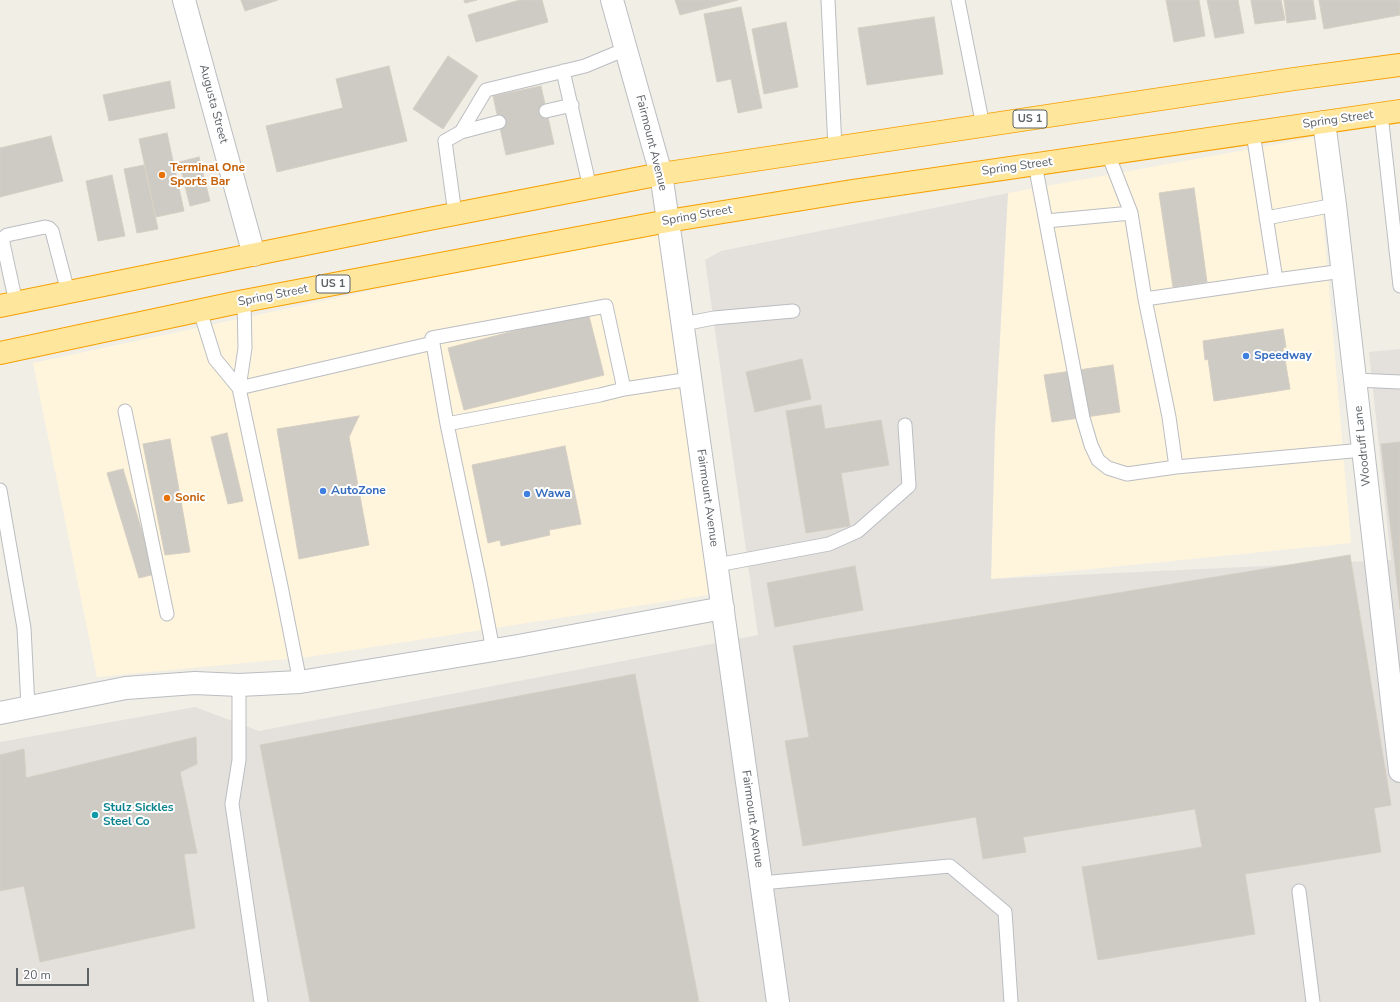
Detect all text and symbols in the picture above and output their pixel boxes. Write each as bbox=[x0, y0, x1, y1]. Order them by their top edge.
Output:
street label: Augusta Street bbox=[196, 63, 230, 145]
street label: Fairmount Avenue bbox=[632, 94, 670, 192]
street label: Spring Street bbox=[1302, 108, 1374, 132]
road number: US 1 bbox=[1013, 110, 1047, 128]
street label: Spring Street bbox=[981, 155, 1053, 179]
place label: Terminal One Sports Bar bbox=[170, 161, 245, 189]
marker: Terminal One Sports Bar bbox=[157, 170, 167, 180]
street label: Spring Street bbox=[661, 203, 733, 229]
road number: US 1 bbox=[316, 275, 350, 293]
street label: Spring Street bbox=[237, 282, 309, 310]
place label: Speedway bbox=[1254, 349, 1312, 363]
marker: Speedway bbox=[1241, 351, 1251, 361]
street label: Woodruff Lane bbox=[1352, 405, 1374, 487]
street label: Fairmount Avenue bbox=[693, 448, 721, 548]
place label: AutoZone bbox=[331, 484, 386, 498]
marker: AutoZone bbox=[318, 486, 328, 496]
place label: Wawa bbox=[535, 487, 571, 501]
marker: Wawa bbox=[522, 489, 532, 499]
place label: Sonic bbox=[175, 491, 205, 505]
marker: Sonic bbox=[162, 493, 172, 503]
street label: Fairmount Avenue bbox=[738, 769, 766, 869]
place label: Stulz Sickles Steel Co bbox=[103, 801, 174, 829]
marker: Stulz Sickles Steel Co bbox=[90, 810, 100, 820]
scale bar bbox=[18, 960, 91, 986]
text: 20 m bbox=[23, 967, 51, 983]

